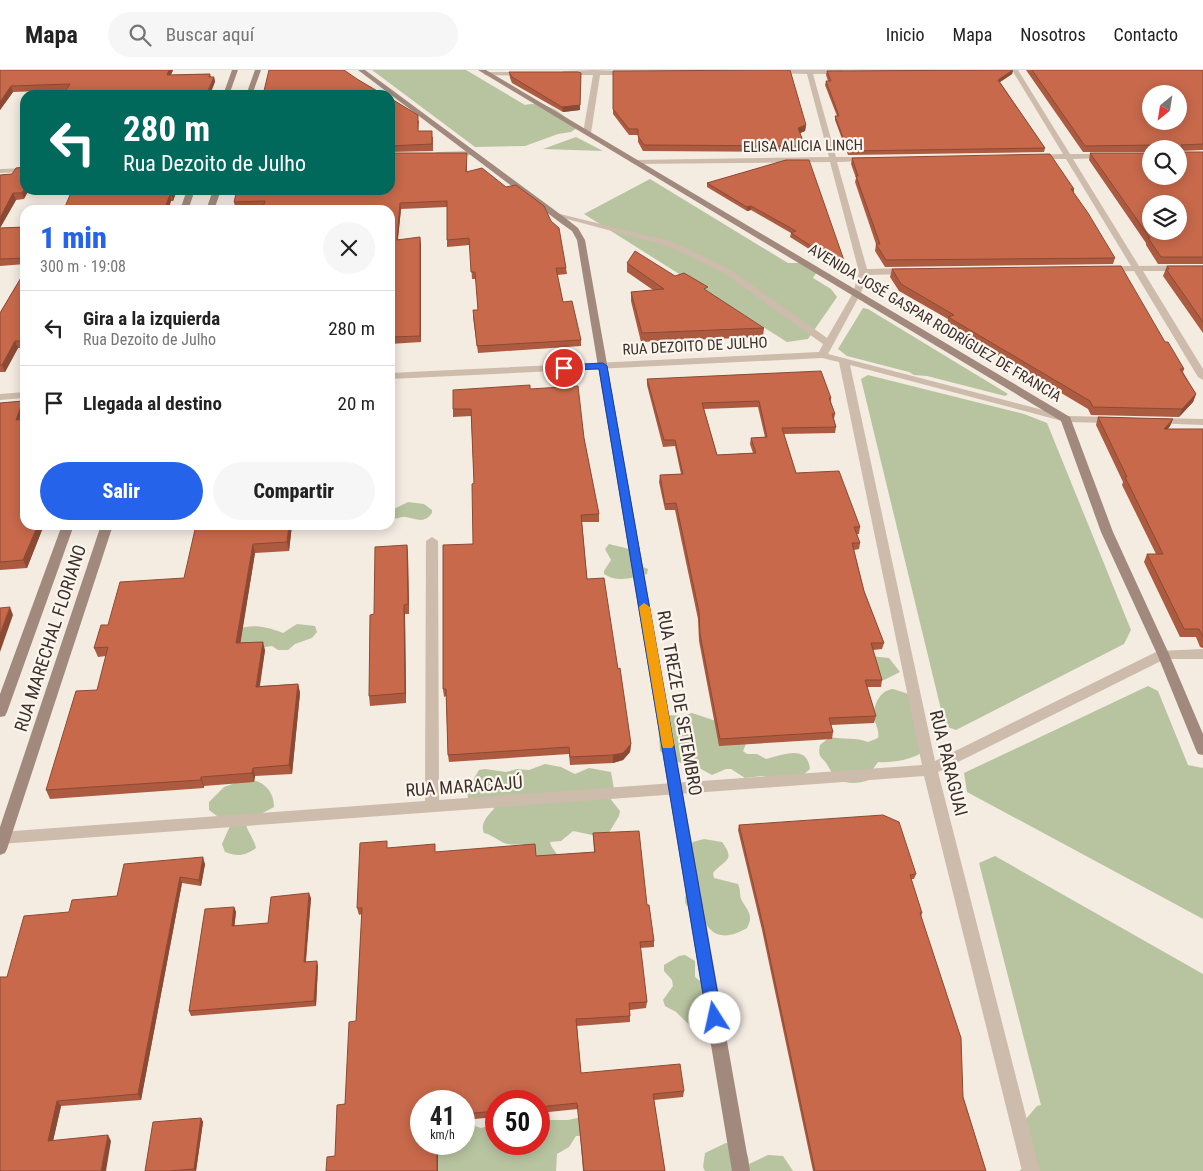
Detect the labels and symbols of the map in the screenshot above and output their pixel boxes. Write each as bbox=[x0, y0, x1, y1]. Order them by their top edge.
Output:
north arrow bbox=[1142, 85, 1188, 130]
street label: ELISA ALICIA LINCH bbox=[743, 136, 863, 156]
street label: AVENIDA JOSÉ GASPAR RODRÍGUEZ DE FRANCIA bbox=[805, 240, 1065, 406]
street label: RUA DEZOITO DE JULHO bbox=[622, 333, 768, 359]
pin bbox=[543, 347, 585, 389]
street label: RUA MARECHAL FLORIANO bbox=[10, 542, 90, 734]
street label: RUA TREZE DE SETEMBRO bbox=[653, 609, 707, 797]
street label: RUA PARAGUAI bbox=[926, 708, 972, 818]
street label: RUA MARACAJÚ bbox=[405, 771, 523, 801]
position arrow bbox=[688, 991, 740, 1043]
speed limit sign: 50 bbox=[485, 1090, 550, 1155]

